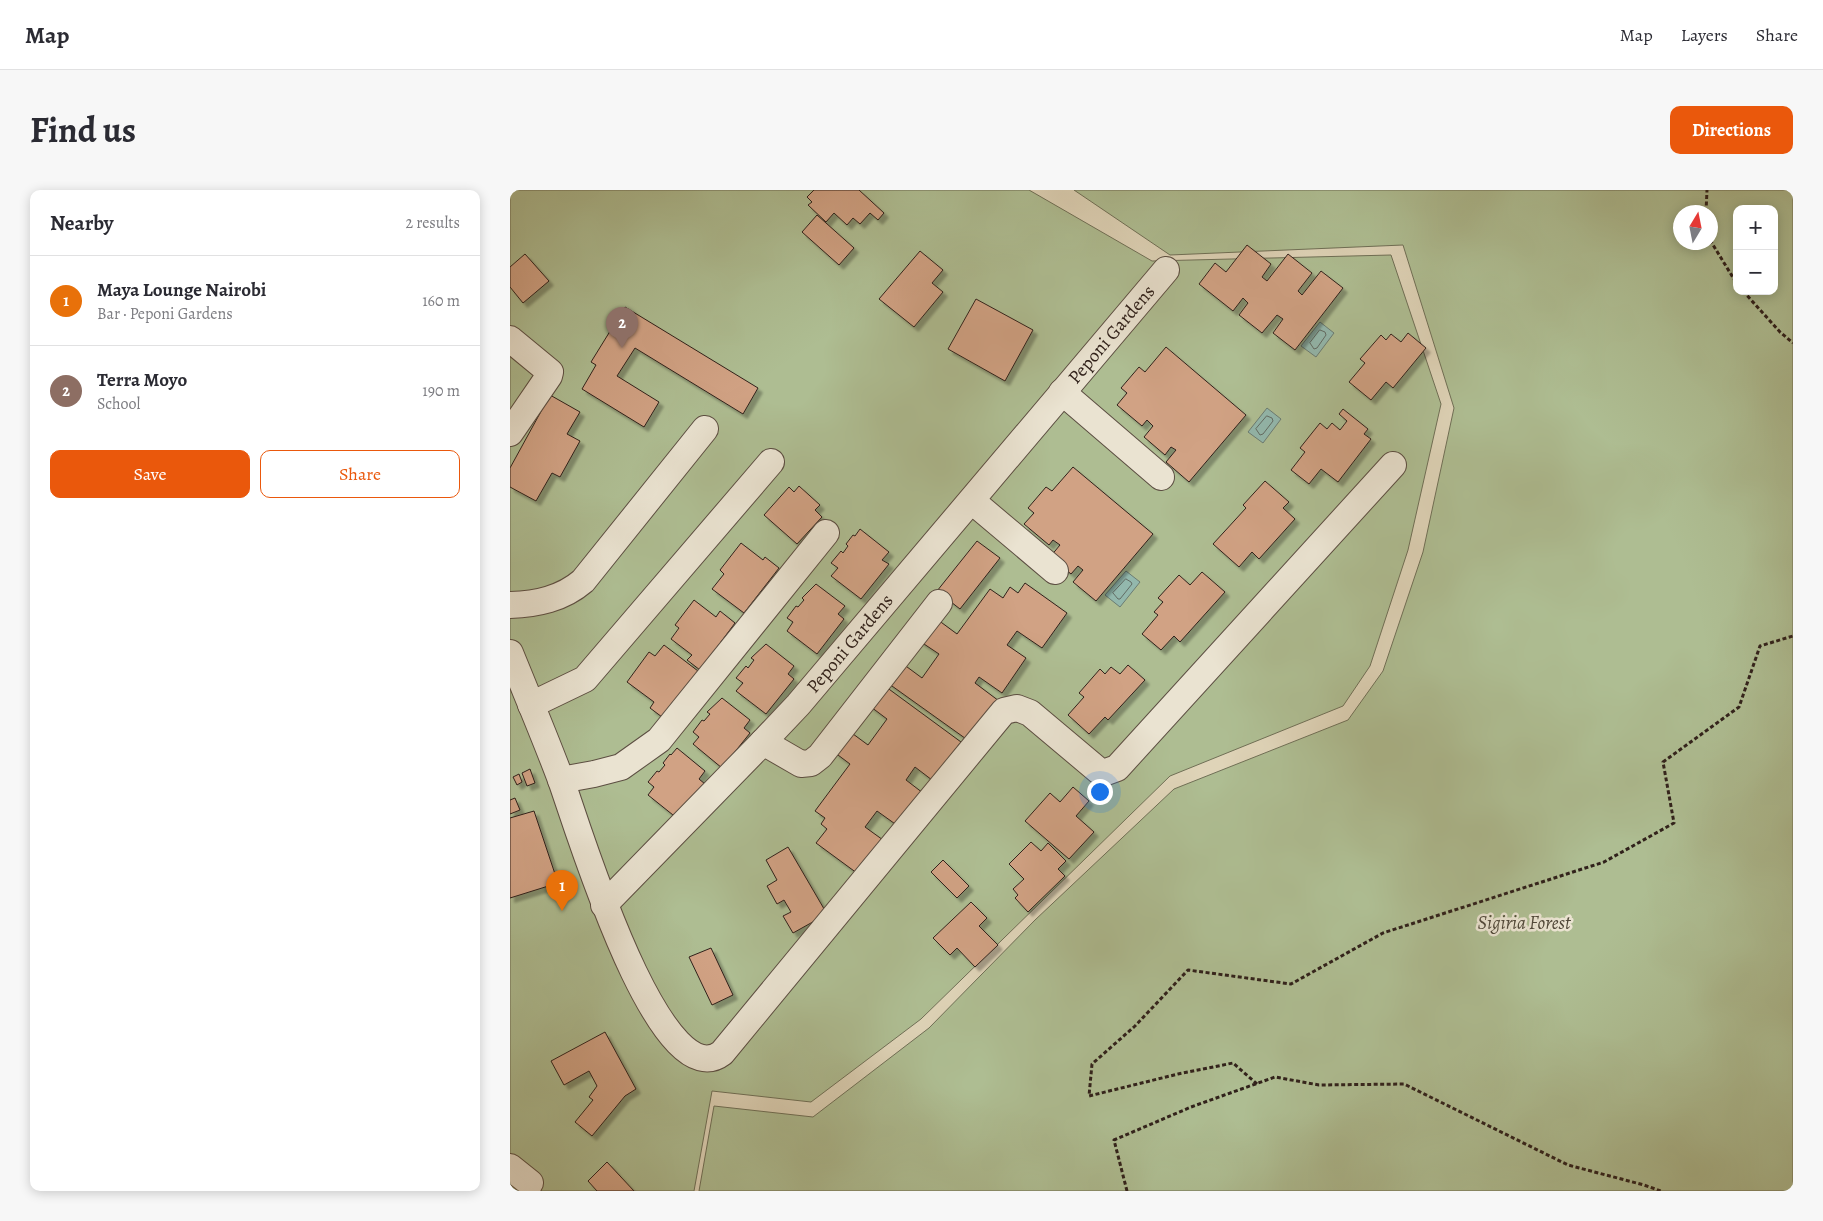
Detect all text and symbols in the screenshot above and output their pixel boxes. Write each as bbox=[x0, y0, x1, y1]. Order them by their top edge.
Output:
text: Map bbox=[25, 19, 69, 51]
text: Map bbox=[1620, 23, 1653, 47]
text: Layers bbox=[1681, 23, 1728, 47]
text: Share bbox=[1756, 23, 1798, 47]
text: Find us bbox=[30, 106, 136, 154]
button: Directions bbox=[1670, 106, 1793, 154]
north arrow bbox=[1673, 205, 1718, 250]
map controls bbox=[1733, 205, 1778, 295]
button: + bbox=[1733, 205, 1778, 250]
text: Nearby bbox=[50, 209, 113, 237]
text: 2 results bbox=[405, 212, 460, 234]
button: − bbox=[1733, 250, 1778, 295]
text: Maya Lounge Nairobi bbox=[97, 277, 266, 303]
street label: Peponi Gardens bbox=[1062, 279, 1161, 390]
text: 1 bbox=[63, 290, 69, 312]
text: 160 m bbox=[422, 290, 460, 312]
text: Bar · Peponi Gardens bbox=[97, 303, 233, 325]
pin: 2 bbox=[606, 307, 638, 348]
text: Terra Moyo bbox=[97, 367, 187, 393]
text: 2 bbox=[62, 380, 70, 402]
text: 190 m bbox=[422, 380, 460, 402]
text: School bbox=[97, 393, 140, 415]
button: Save bbox=[50, 450, 250, 498]
button: Share bbox=[260, 450, 460, 498]
street label: Peponi Gardens bbox=[800, 589, 899, 699]
your location bbox=[1087, 779, 1113, 805]
pin: 1 bbox=[546, 870, 578, 911]
park label: Sigiria Forest bbox=[1478, 910, 1572, 936]

